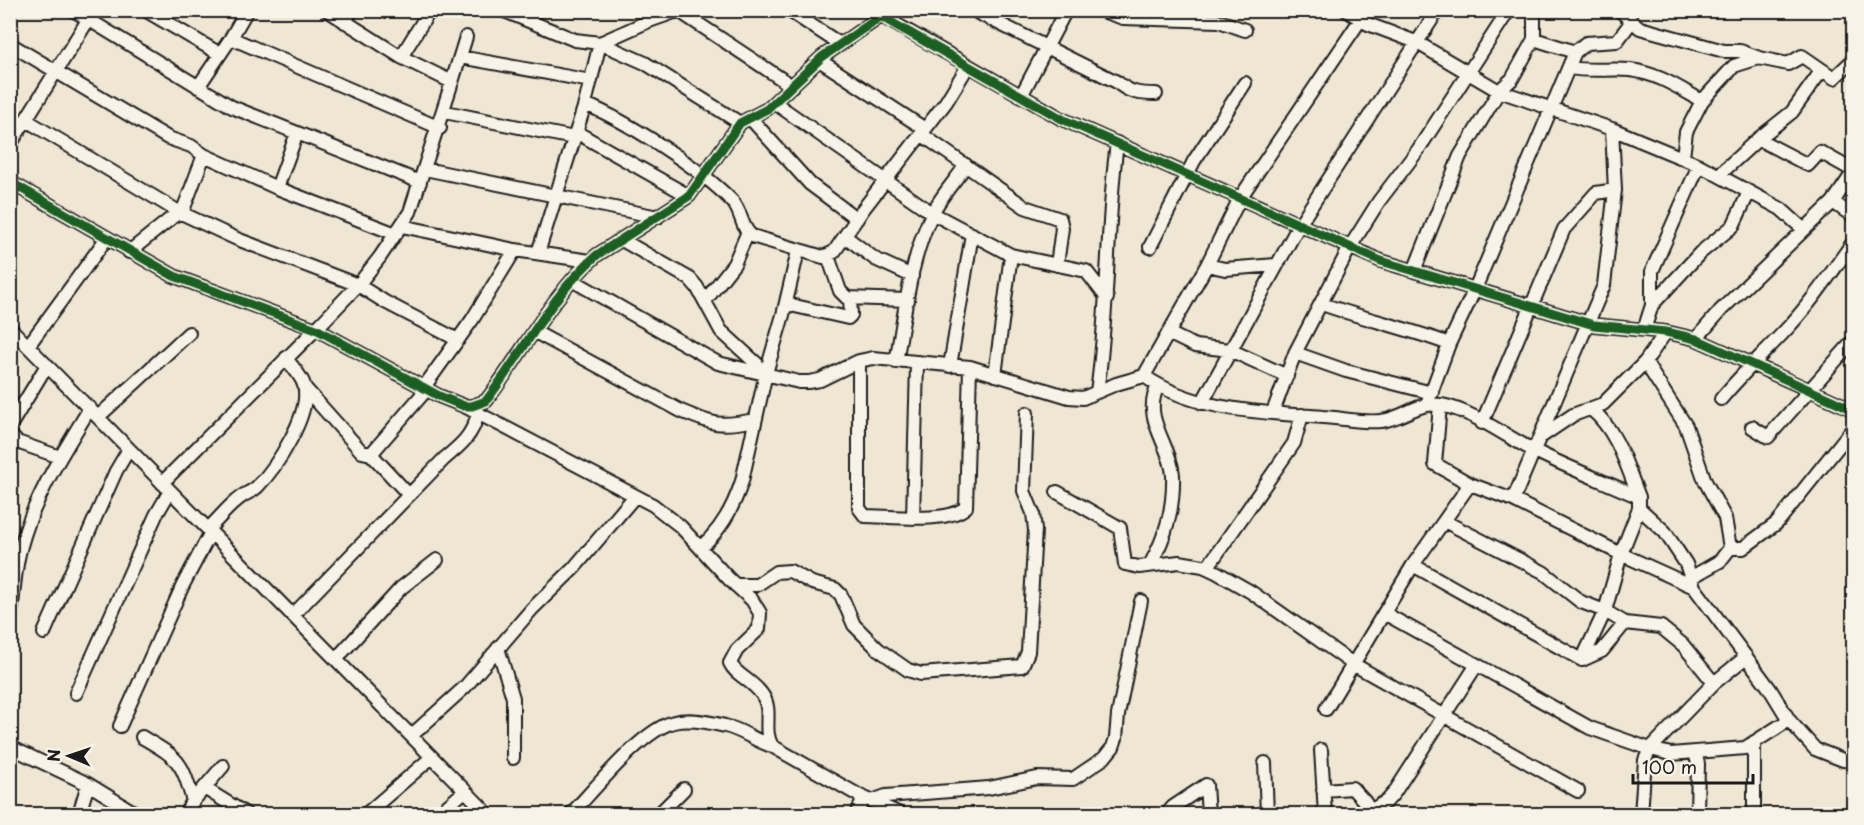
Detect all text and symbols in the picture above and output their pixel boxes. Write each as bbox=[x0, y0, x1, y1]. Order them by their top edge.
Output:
north arrow bbox=[39, 726, 99, 786]
scale bar bbox=[1633, 747, 1753, 785]
text: N bbox=[41, 749, 65, 762]
text: 100 m bbox=[1642, 753, 1697, 780]

